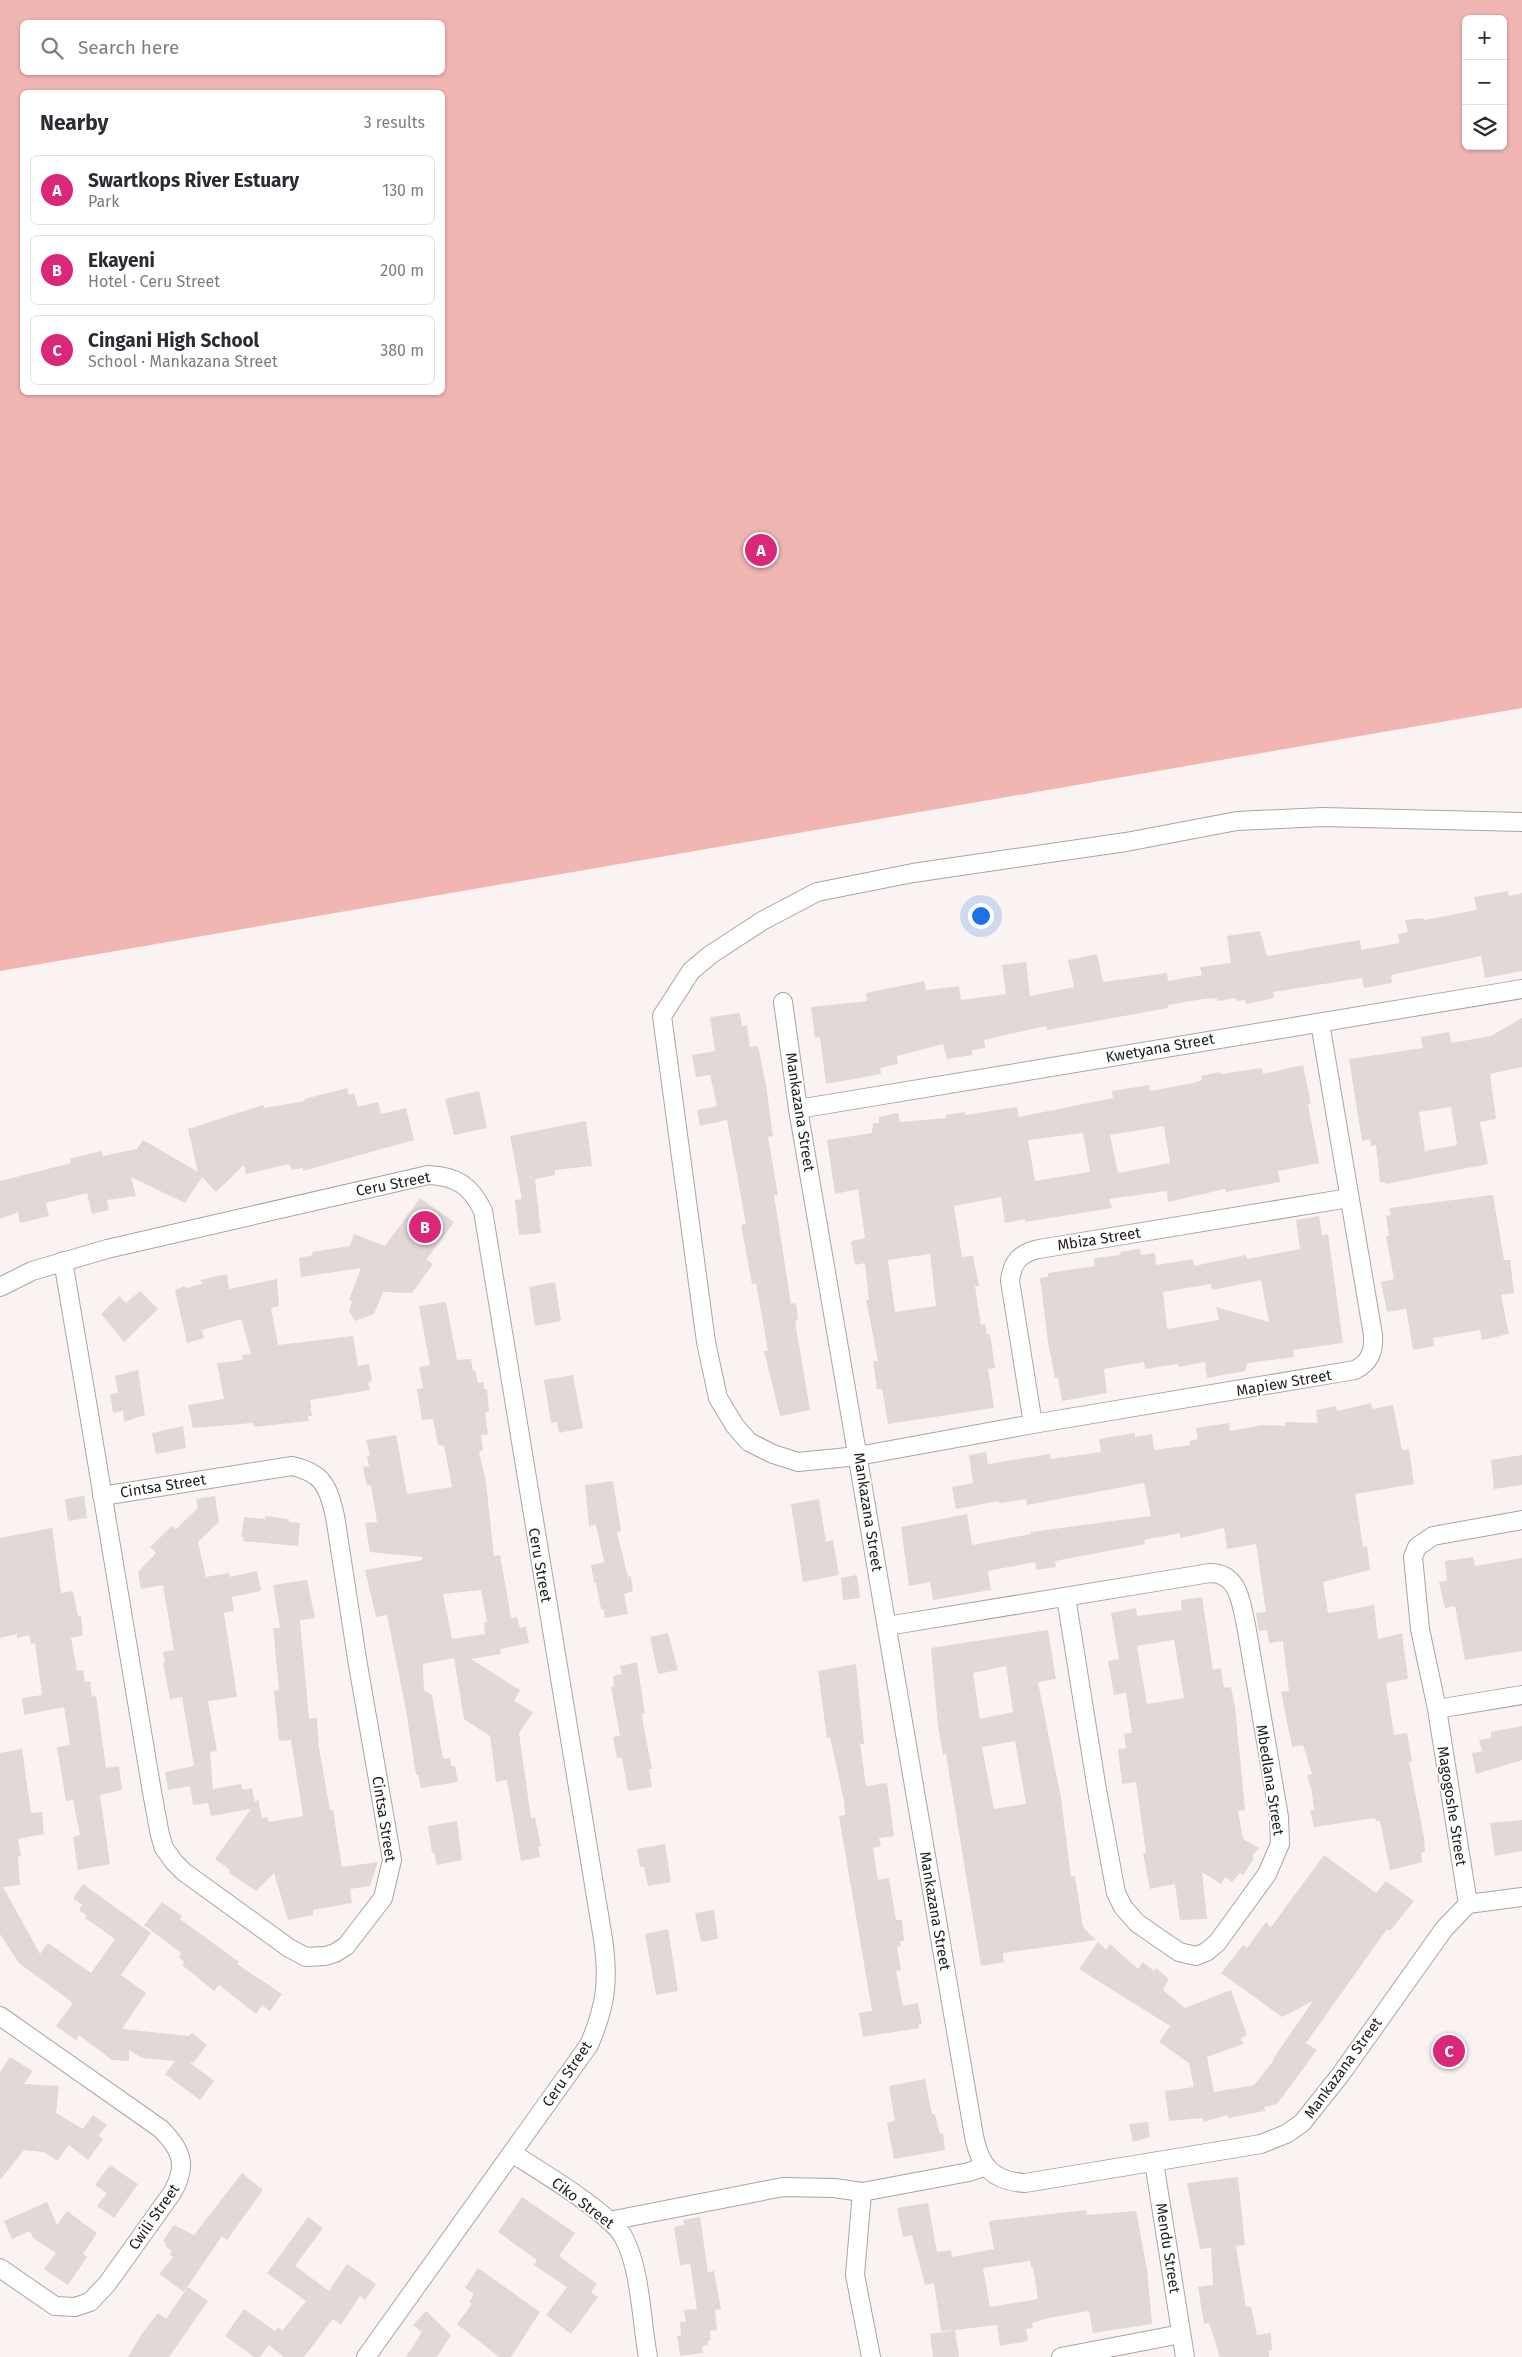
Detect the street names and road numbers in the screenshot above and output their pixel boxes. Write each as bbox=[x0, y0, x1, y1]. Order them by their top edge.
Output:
street label: Kwetyana Street bbox=[1104, 1029, 1216, 1066]
street label: Mankazana Street bbox=[782, 1051, 818, 1173]
street label: Ceru Street bbox=[354, 1168, 432, 1200]
street label: Mbiza Street bbox=[1056, 1223, 1142, 1254]
street label: Mapiew Street bbox=[1235, 1366, 1334, 1400]
street label: Mankazana Street bbox=[850, 1451, 886, 1573]
street label: Cintsa Street bbox=[119, 1470, 208, 1502]
street label: Ceru Street bbox=[525, 1526, 556, 1604]
street label: Mbedlana Street bbox=[1252, 1723, 1288, 1837]
street label: Magogoshe Street bbox=[1434, 1745, 1470, 1868]
street label: Cintsa Street bbox=[368, 1775, 400, 1864]
street label: Mankazana Street bbox=[916, 1850, 954, 1972]
street label: Mankazana Street bbox=[1300, 2014, 1386, 2122]
street label: Ceru Street bbox=[538, 2037, 596, 2110]
street label: Ciko Street bbox=[548, 2174, 618, 2233]
street label: Cwili Street bbox=[125, 2180, 184, 2253]
street label: Mendu Street bbox=[1152, 2202, 1184, 2295]

